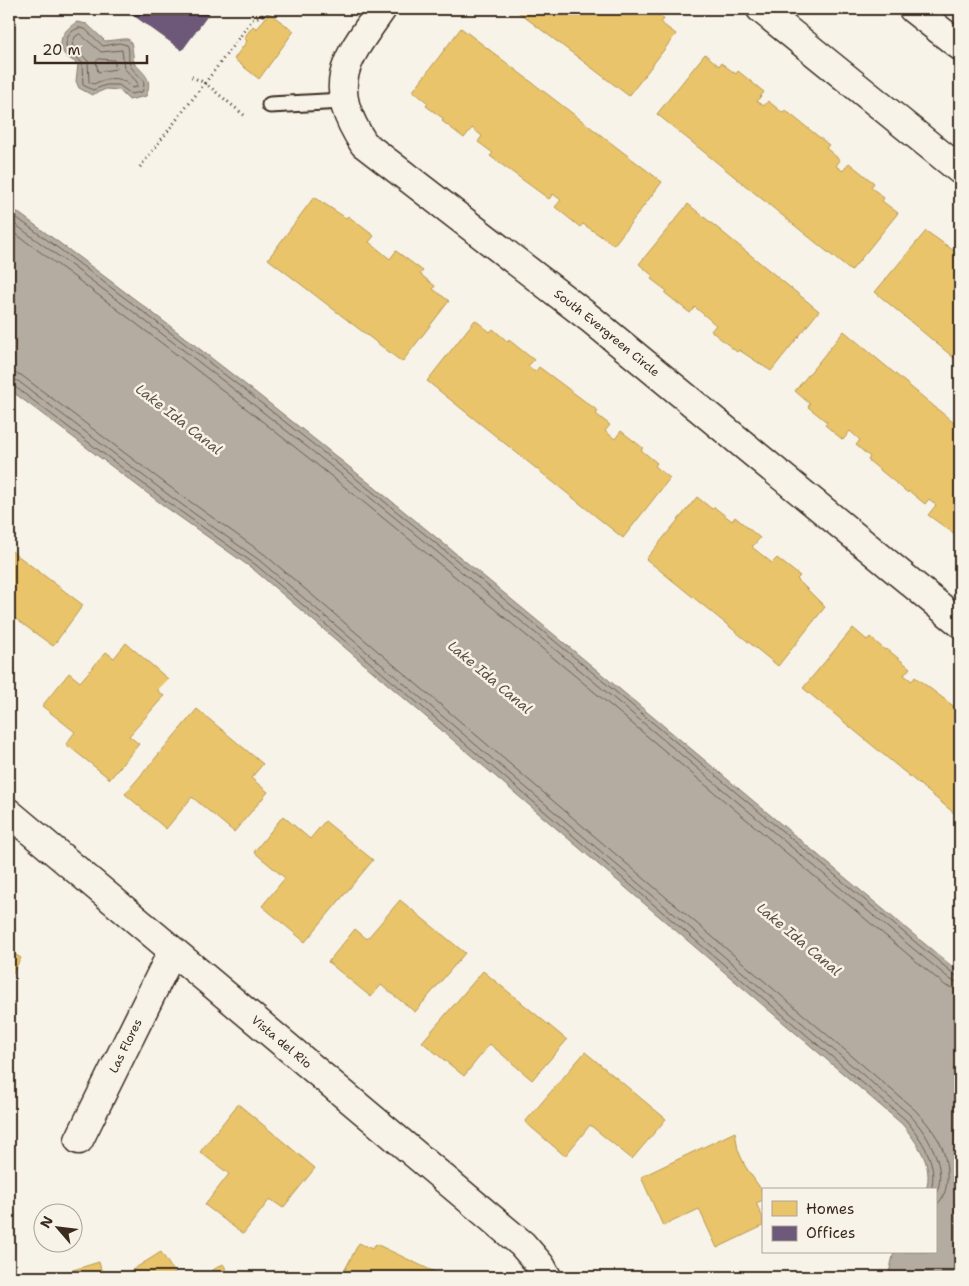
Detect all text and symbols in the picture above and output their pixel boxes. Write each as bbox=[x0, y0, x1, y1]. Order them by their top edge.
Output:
scale bar bbox=[35, 32, 148, 64]
text: 20 m bbox=[42, 40, 81, 60]
street label: South Evergreen Circle bbox=[551, 286, 663, 380]
water label: Lake Ida Canal bbox=[132, 380, 226, 458]
water label: Lake Ida Canal bbox=[444, 636, 536, 718]
water label: Lake Ida Canal bbox=[753, 898, 845, 980]
street label: Vista del Rio bbox=[248, 1012, 315, 1072]
street label: Las Flores bbox=[105, 1016, 146, 1076]
legend bbox=[762, 1188, 936, 1254]
text: Homes bbox=[806, 1199, 854, 1219]
north arrow bbox=[32, 1204, 82, 1254]
text: N bbox=[36, 1213, 57, 1231]
text: Offices bbox=[806, 1223, 855, 1243]

